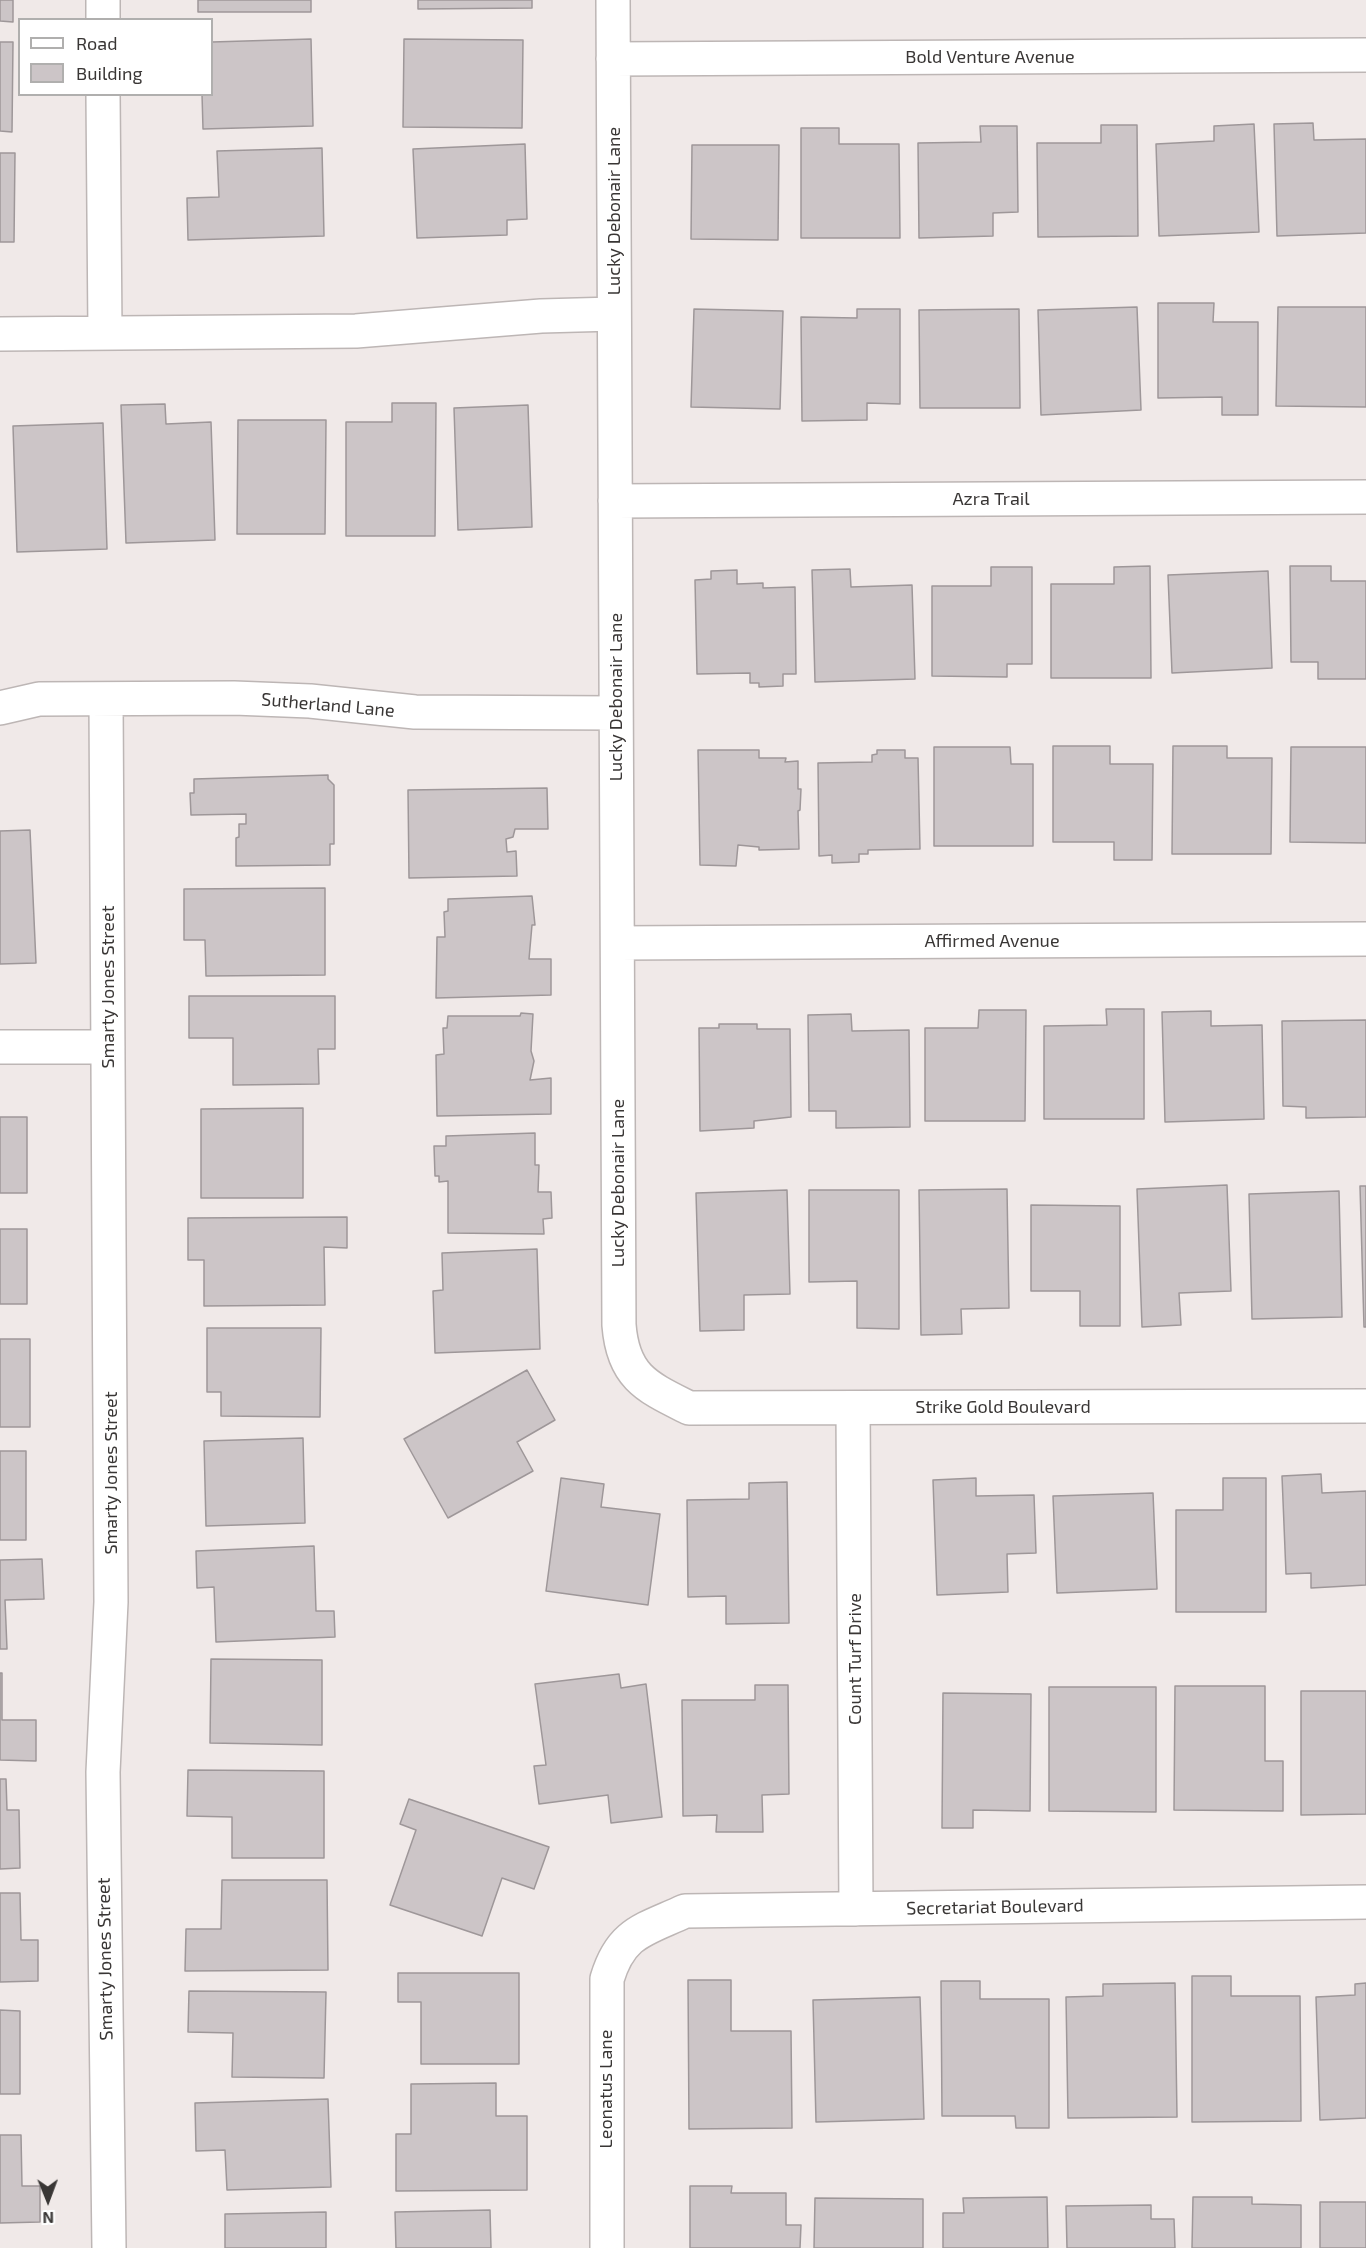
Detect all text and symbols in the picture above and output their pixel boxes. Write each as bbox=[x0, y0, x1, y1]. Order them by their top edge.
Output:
legend bbox=[18, 18, 213, 96]
text: Road bbox=[76, 32, 117, 54]
street label: Bold Venture Avenue bbox=[905, 46, 1075, 68]
text: Building bbox=[76, 62, 143, 84]
street label: Lucky Debonair Lane bbox=[603, 127, 625, 295]
street label: Azra Trail bbox=[952, 488, 1030, 510]
street label: Lucky Debonair Lane bbox=[605, 613, 627, 781]
street label: Sutherland Lane bbox=[260, 688, 396, 722]
street label: Smarty Jones Street bbox=[97, 905, 119, 1069]
street label: Affirmed Avenue bbox=[924, 930, 1060, 952]
street label: Lucky Debonair Lane bbox=[607, 1099, 629, 1267]
street label: Smarty Jones Street bbox=[100, 1391, 122, 1555]
street label: Strike Gold Boulevard bbox=[915, 1396, 1091, 1418]
street label: Count Turf Drive bbox=[844, 1593, 866, 1725]
street label: Smarty Jones Street bbox=[93, 1877, 117, 2041]
street label: Secretariat Boulevard bbox=[906, 1895, 1084, 1919]
street label: Leonatus Lane bbox=[595, 2030, 617, 2148]
north arrow bbox=[18, 2170, 78, 2230]
text: N bbox=[42, 2209, 54, 2228]

